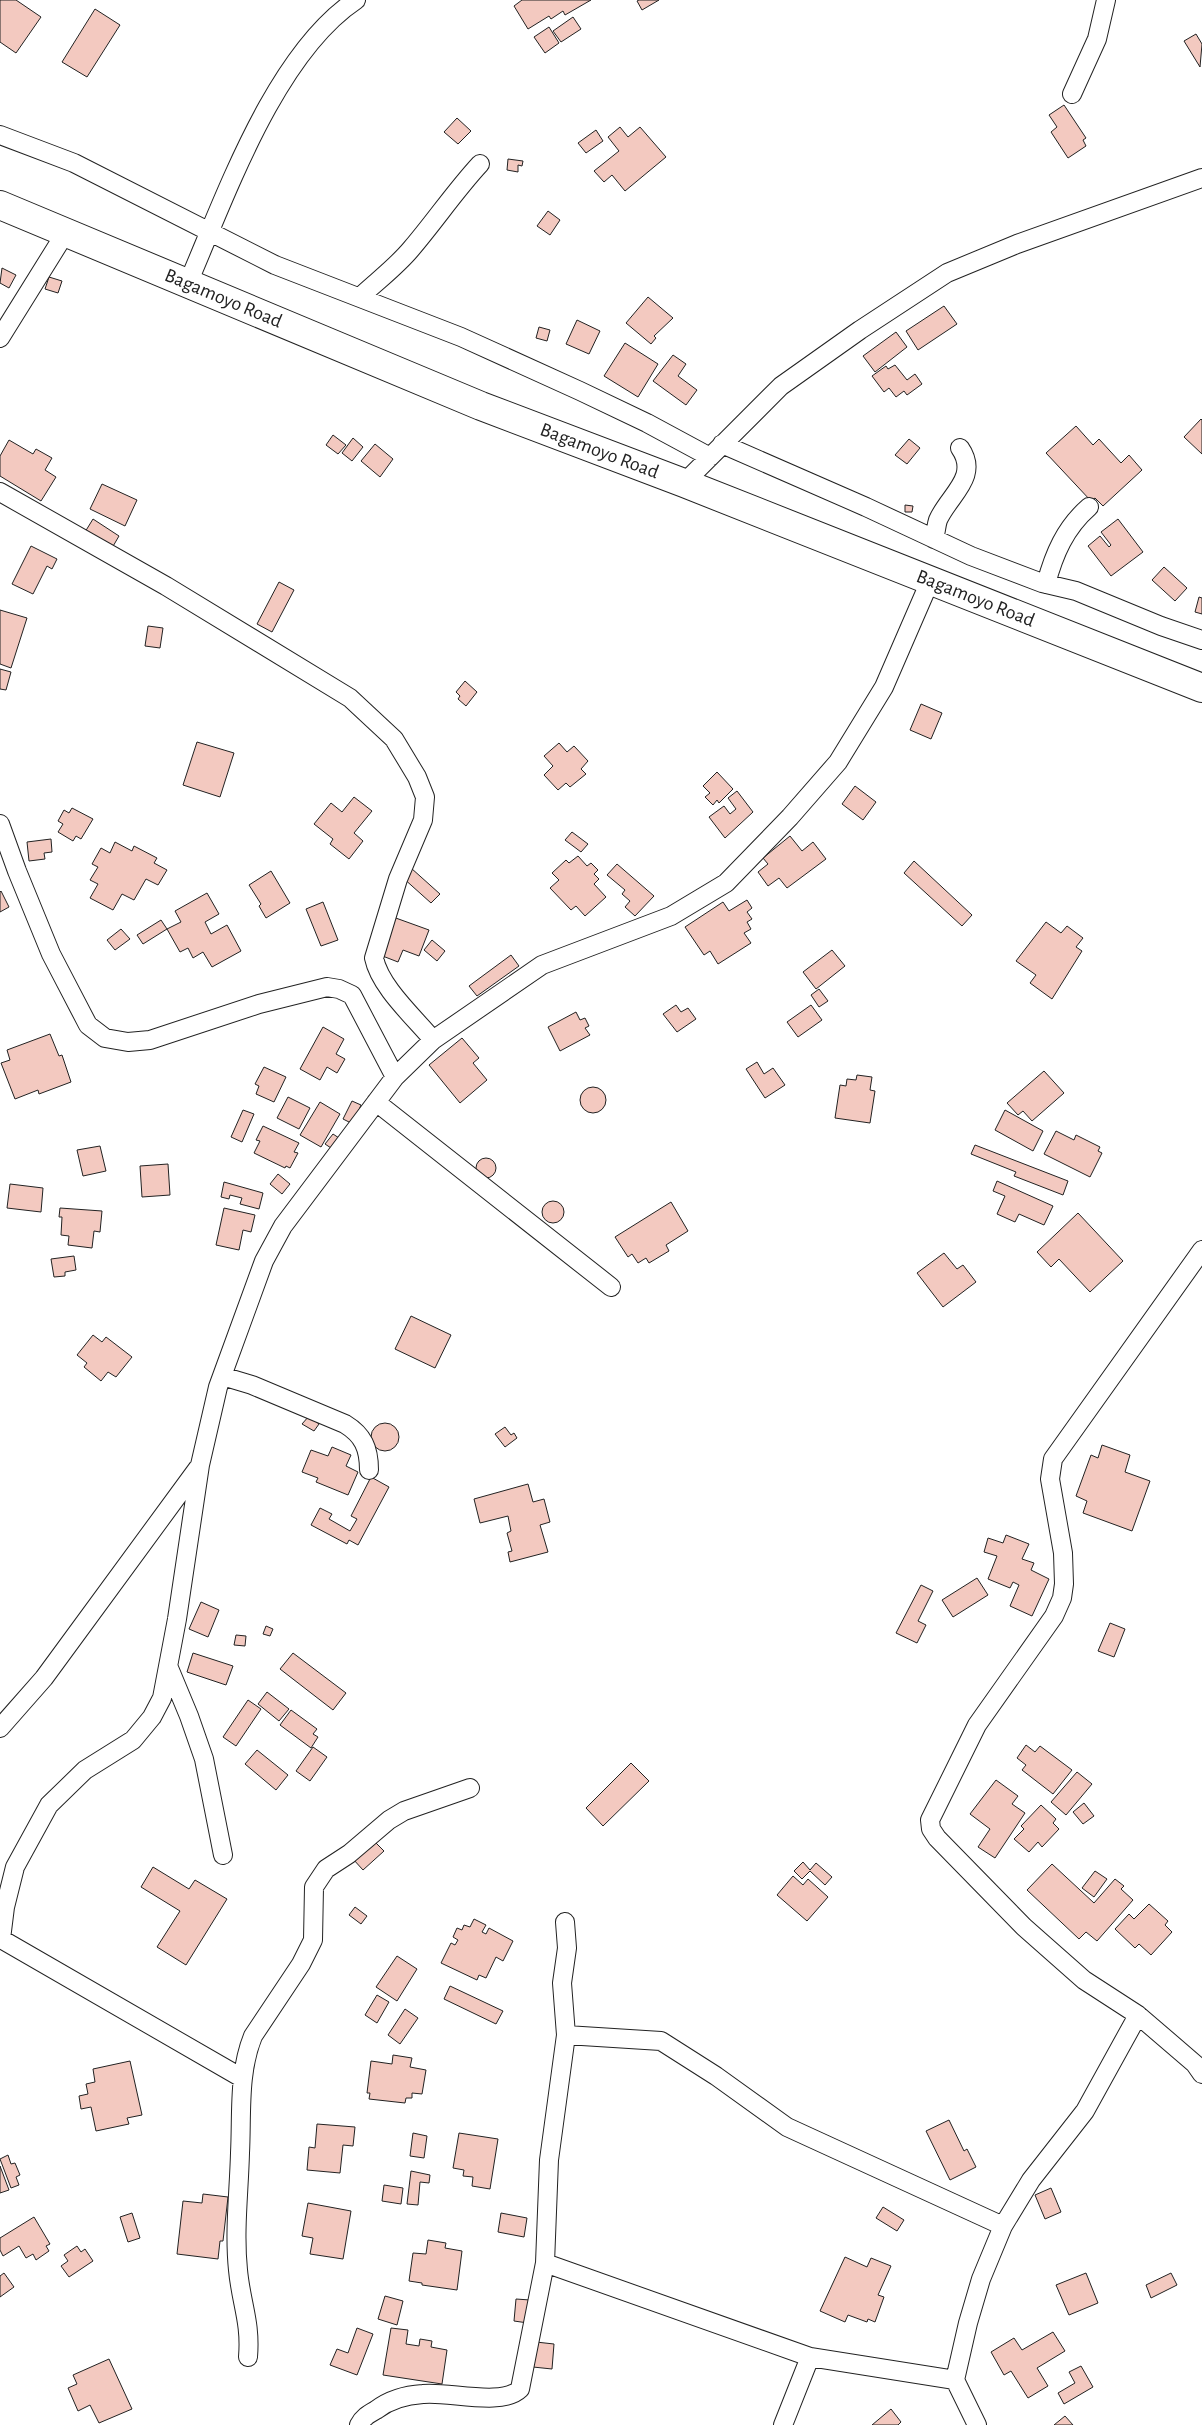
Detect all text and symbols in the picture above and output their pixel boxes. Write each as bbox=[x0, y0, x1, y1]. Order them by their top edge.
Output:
street label: Bagamoyo Road bbox=[162, 265, 285, 332]
street label: Bagamoyo Road bbox=[537, 419, 662, 483]
street label: Bagamoyo Road bbox=[914, 566, 1038, 631]

